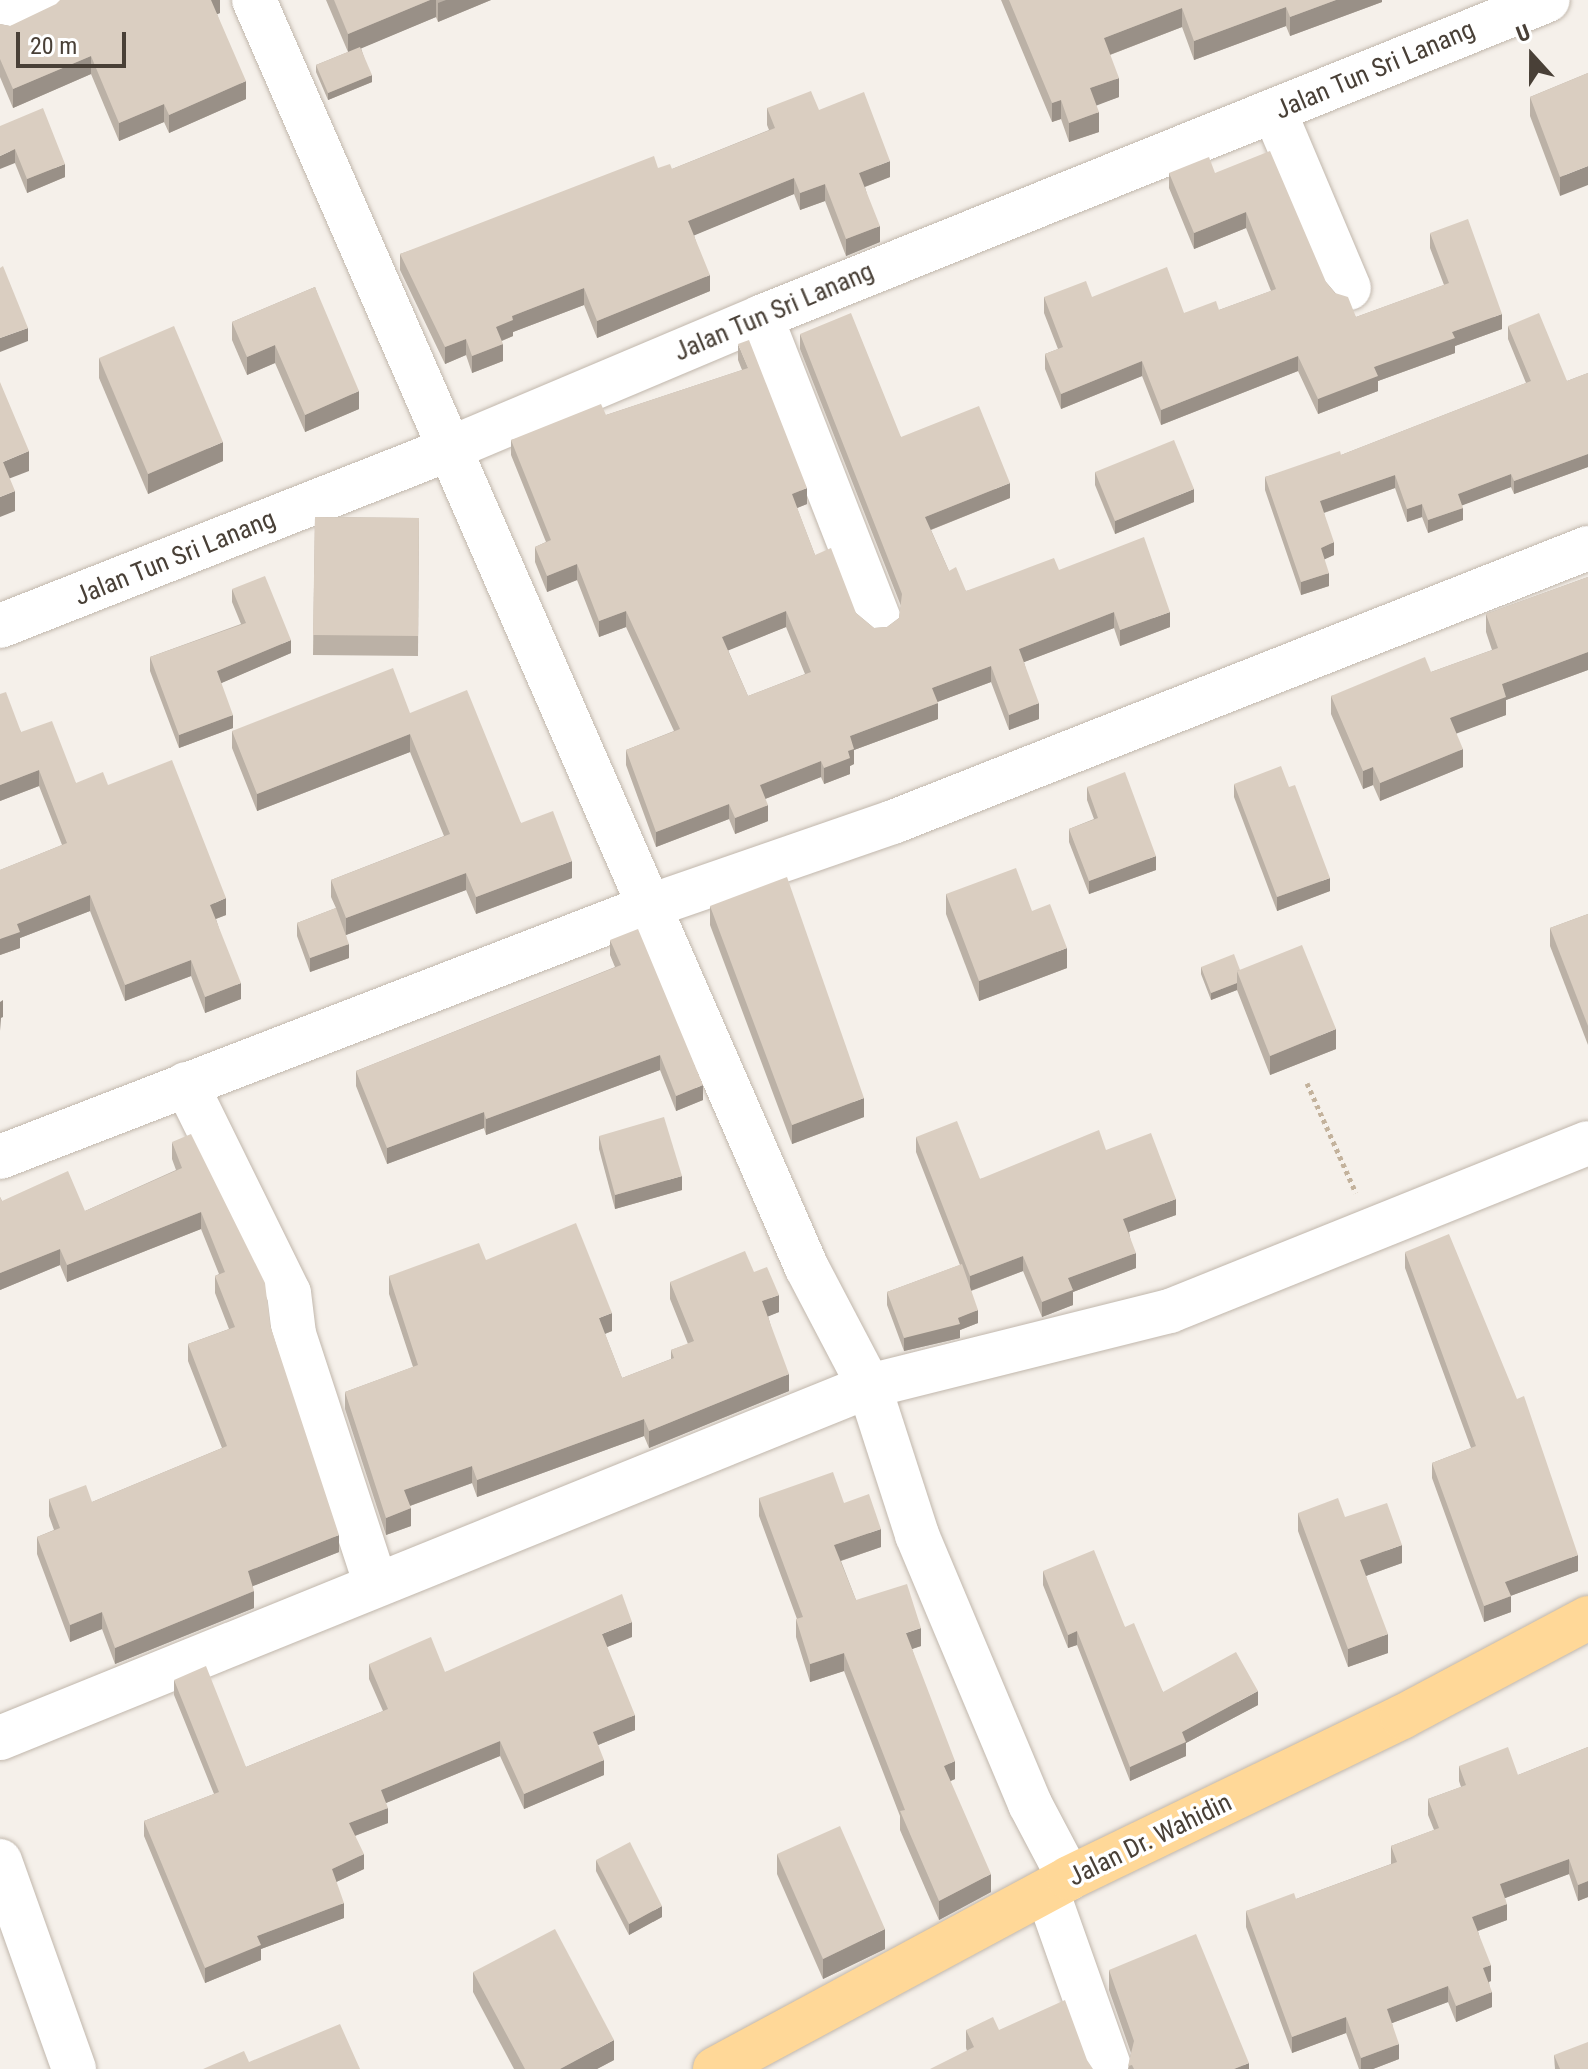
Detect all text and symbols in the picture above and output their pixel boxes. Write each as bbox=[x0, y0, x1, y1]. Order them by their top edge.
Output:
street label: Jalan Tun Sri Lanang bbox=[1270, 14, 1480, 126]
scale bar bbox=[20, 16, 130, 66]
north arrow bbox=[1492, 16, 1572, 96]
text: U bbox=[1513, 19, 1534, 47]
text: 20 m bbox=[30, 32, 77, 60]
street label: Jalan Tun Sri Lanang bbox=[669, 256, 879, 368]
street label: Jalan Tun Sri Lanang bbox=[70, 503, 280, 613]
street label: Jalan Dr. Wahidin bbox=[1063, 1787, 1237, 1893]

